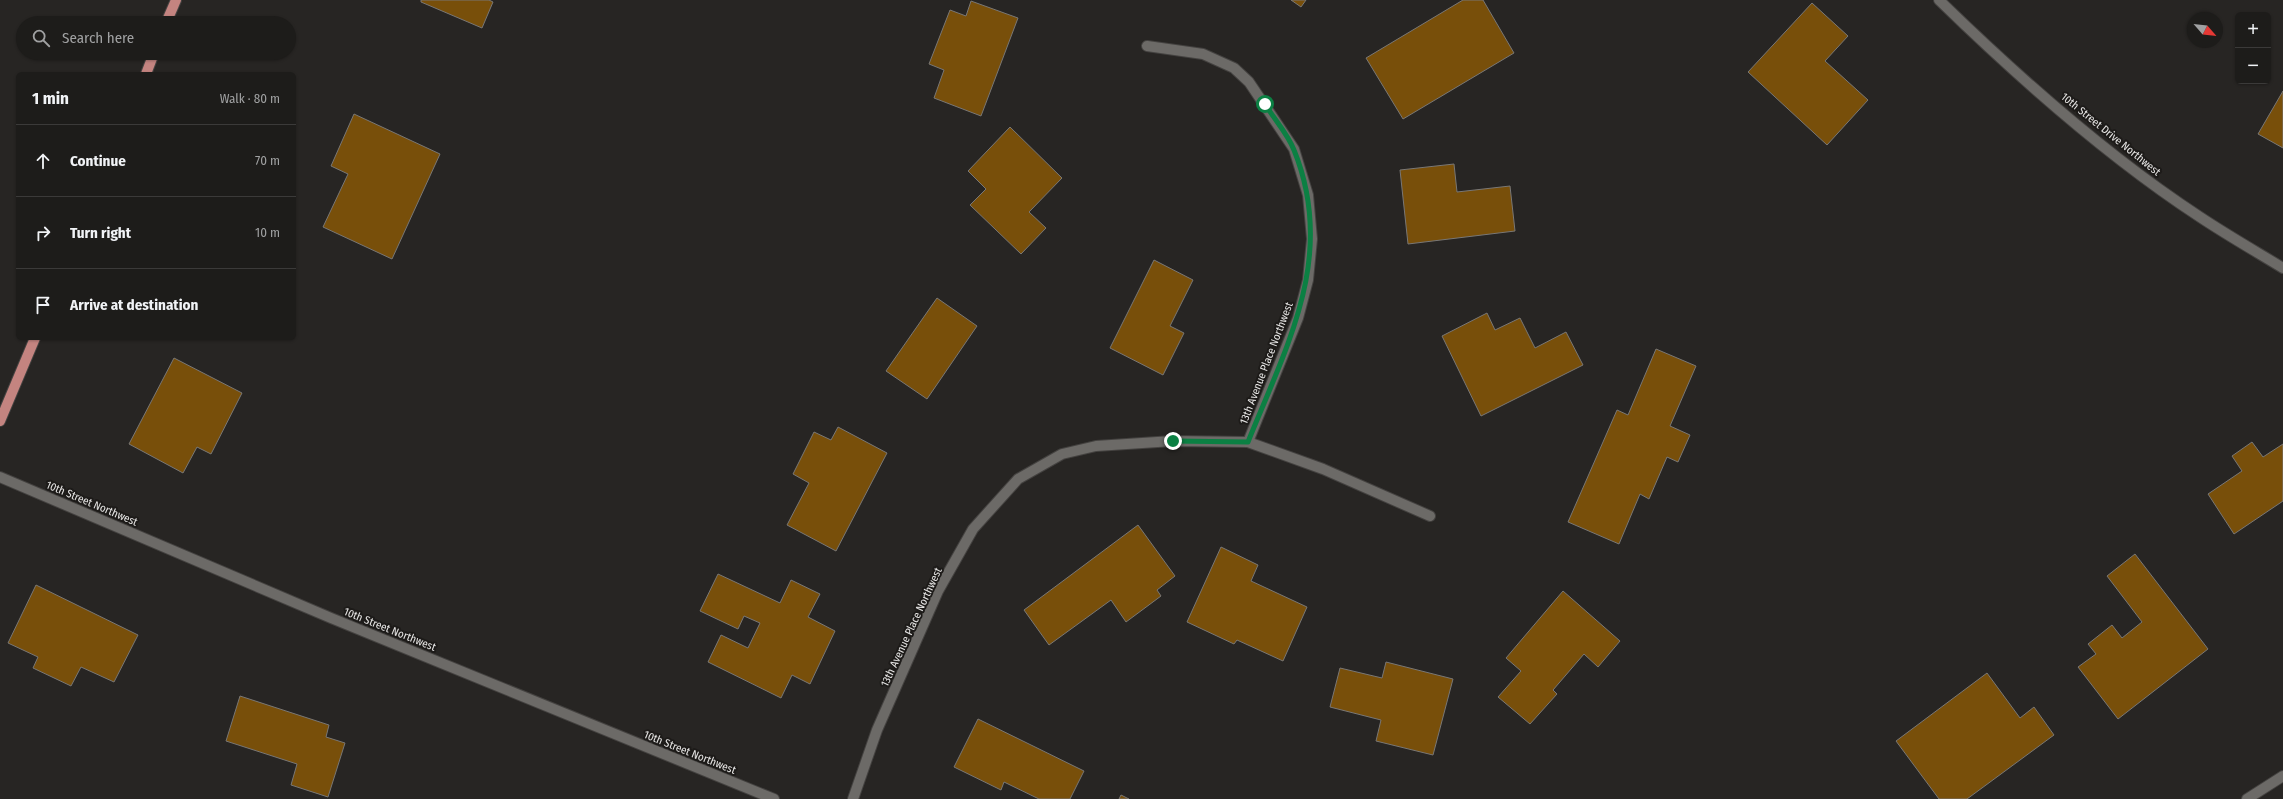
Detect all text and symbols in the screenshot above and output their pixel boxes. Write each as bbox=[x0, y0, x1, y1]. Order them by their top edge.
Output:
north arrow bbox=[2187, 12, 2223, 48]
map controls bbox=[2235, 12, 2271, 84]
button: + bbox=[2235, 12, 2271, 48]
search box bbox=[16, 16, 296, 60]
icon: search bbox=[30, 27, 52, 49]
text: Search here bbox=[62, 29, 134, 47]
button: − bbox=[2235, 48, 2271, 84]
text: 1 min bbox=[32, 88, 69, 109]
street label: 10th Street Drive Northwest bbox=[2058, 90, 2163, 179]
text: Walk · 80 m bbox=[220, 91, 280, 106]
route start bbox=[1256, 95, 1274, 113]
icon: ahead bbox=[32, 150, 54, 172]
text: Continue bbox=[70, 152, 126, 170]
text: 70 m bbox=[255, 153, 280, 168]
icon: right bbox=[32, 222, 54, 244]
text: Turn right bbox=[70, 224, 131, 242]
text: 10 m bbox=[255, 225, 280, 240]
icon: arrive bbox=[32, 294, 54, 316]
text: Arrive at destination bbox=[70, 296, 198, 314]
street label: 13th Avenue Place Northwest bbox=[1237, 300, 1296, 426]
route end bbox=[1164, 432, 1182, 450]
street label: 10th Street Northwest bbox=[44, 478, 140, 529]
street label: 13th Avenue Place Northwest bbox=[878, 565, 945, 689]
street label: 10th Street Northwest bbox=[342, 605, 438, 654]
street label: 10th Street Northwest bbox=[642, 728, 738, 777]

